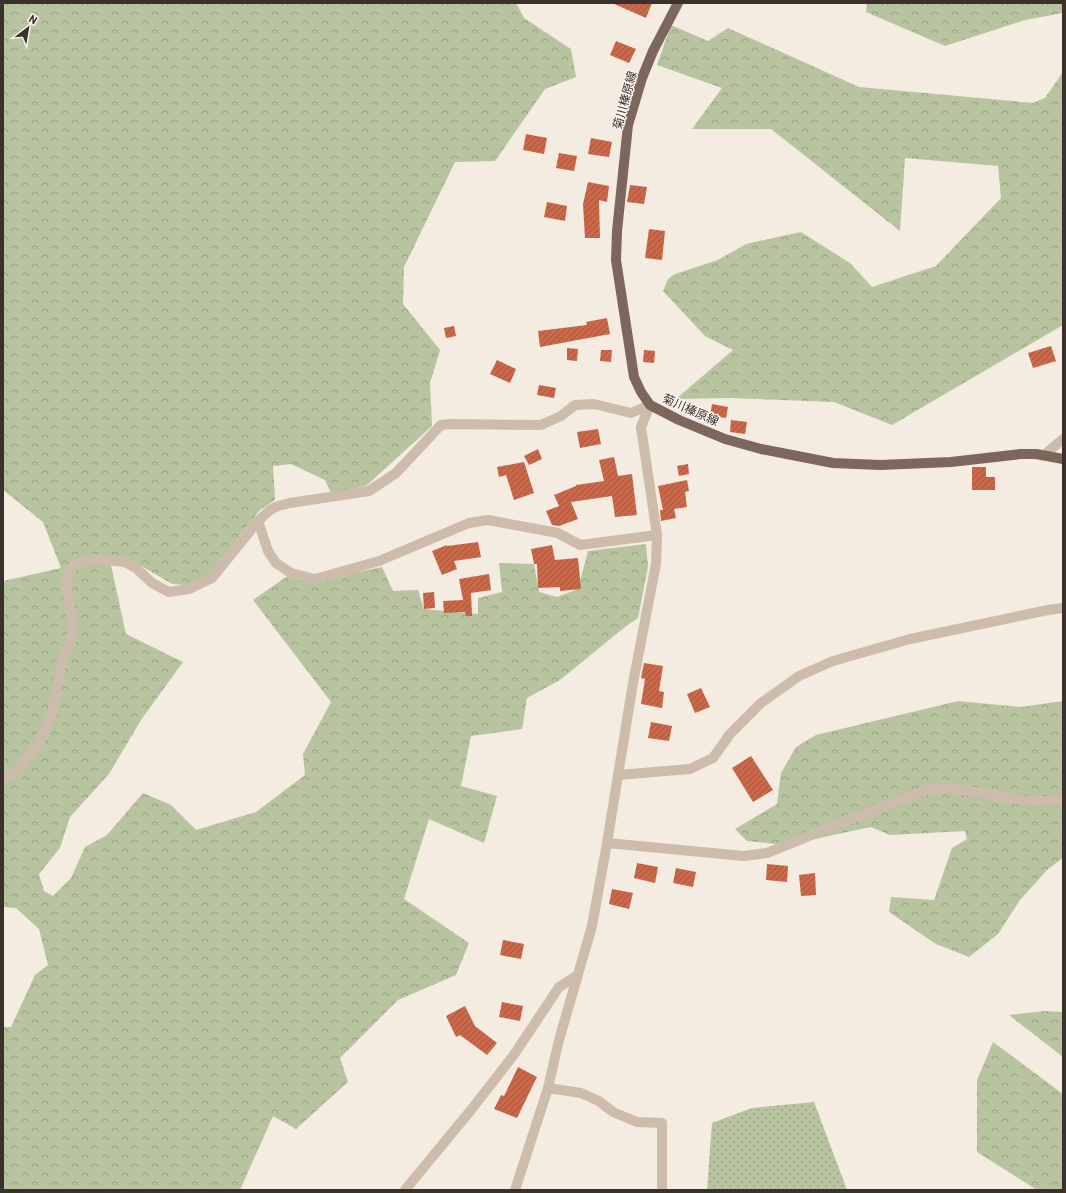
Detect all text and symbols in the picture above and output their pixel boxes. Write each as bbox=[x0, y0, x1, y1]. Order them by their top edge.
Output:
north arrow bbox=[8, 8, 48, 48]
text: N bbox=[27, 12, 40, 26]
street label: 菊川榛原線 bbox=[609, 69, 639, 131]
street label: 菊川榛原線 bbox=[661, 390, 721, 428]

